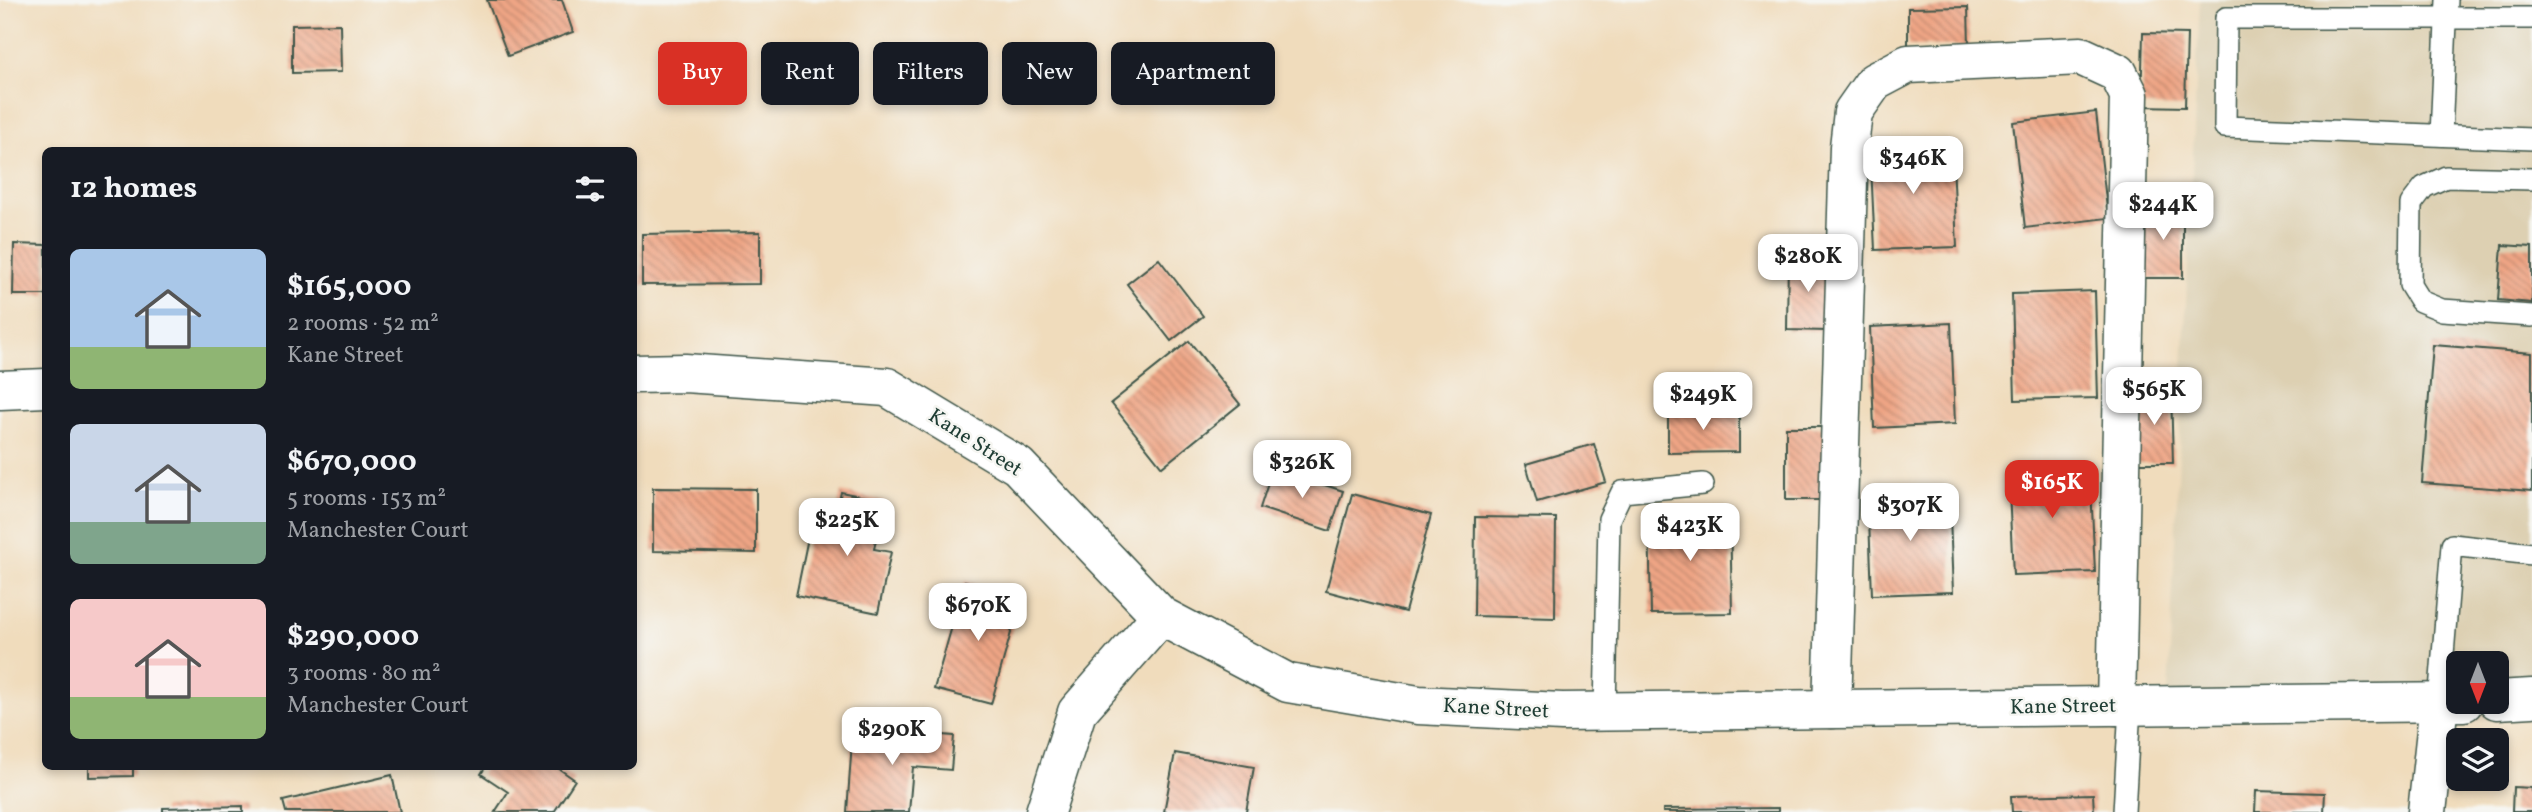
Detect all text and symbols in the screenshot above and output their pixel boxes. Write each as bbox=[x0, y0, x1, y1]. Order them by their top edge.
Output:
chip: Buy bbox=[658, 42, 747, 105]
chip: Rent bbox=[761, 42, 859, 105]
chip: Filters bbox=[873, 42, 988, 105]
chip: New bbox=[1002, 42, 1097, 105]
chip: Apartment bbox=[1111, 42, 1275, 105]
pin: $346K bbox=[1864, 136, 1962, 196]
text: $346K bbox=[1879, 143, 1947, 175]
text: 12 homes bbox=[70, 168, 197, 210]
icon: filters bbox=[571, 170, 609, 208]
pin: $244K bbox=[2114, 182, 2212, 242]
text: $244K bbox=[2129, 189, 2198, 221]
pin: $280K bbox=[1759, 234, 1857, 294]
text: $280K bbox=[1774, 241, 1842, 273]
text: $165,000 bbox=[287, 266, 411, 308]
icon: home bbox=[126, 277, 210, 361]
text: 2 rooms · 52 m² bbox=[287, 308, 439, 340]
text: Kane Street bbox=[287, 340, 404, 372]
pin: $565K bbox=[2105, 368, 2203, 427]
pin: $249K bbox=[1654, 372, 1752, 432]
text: $565K bbox=[2122, 374, 2186, 406]
text: $249K bbox=[1669, 379, 1737, 411]
street label: Kane Street bbox=[922, 402, 1028, 484]
pin: $326K bbox=[1253, 440, 1351, 500]
text: $670,000 bbox=[287, 441, 417, 483]
text: $326K bbox=[1269, 447, 1335, 479]
icon: home bbox=[126, 452, 210, 536]
pin: $165K bbox=[2003, 461, 2101, 520]
text: $165K bbox=[2021, 467, 2083, 499]
text: 5 rooms · 153 m² bbox=[287, 483, 446, 515]
pin: $307K bbox=[1861, 484, 1959, 543]
text: $307K bbox=[1877, 490, 1943, 522]
pin: $225K bbox=[798, 498, 896, 558]
pin: $423K bbox=[1641, 504, 1739, 563]
text: $225K bbox=[815, 505, 879, 537]
text: $423K bbox=[1657, 510, 1723, 542]
text: Manchester Court bbox=[287, 515, 469, 547]
pin: $670K bbox=[929, 584, 1027, 643]
text: $670K bbox=[945, 590, 1011, 622]
text: $290,000 bbox=[287, 616, 419, 658]
icon: home bbox=[126, 627, 210, 711]
north arrow bbox=[2446, 651, 2510, 714]
map controls bbox=[2446, 651, 2509, 791]
text: 3 rooms · 80 m² bbox=[287, 658, 440, 690]
text: Manchester Court bbox=[287, 690, 469, 722]
street label: Kane Street bbox=[1442, 692, 1550, 726]
street label: Kane Street bbox=[2010, 692, 2116, 722]
pin: $290K bbox=[843, 708, 941, 767]
text: $290K bbox=[858, 714, 926, 746]
button: layers bbox=[2446, 728, 2509, 791]

